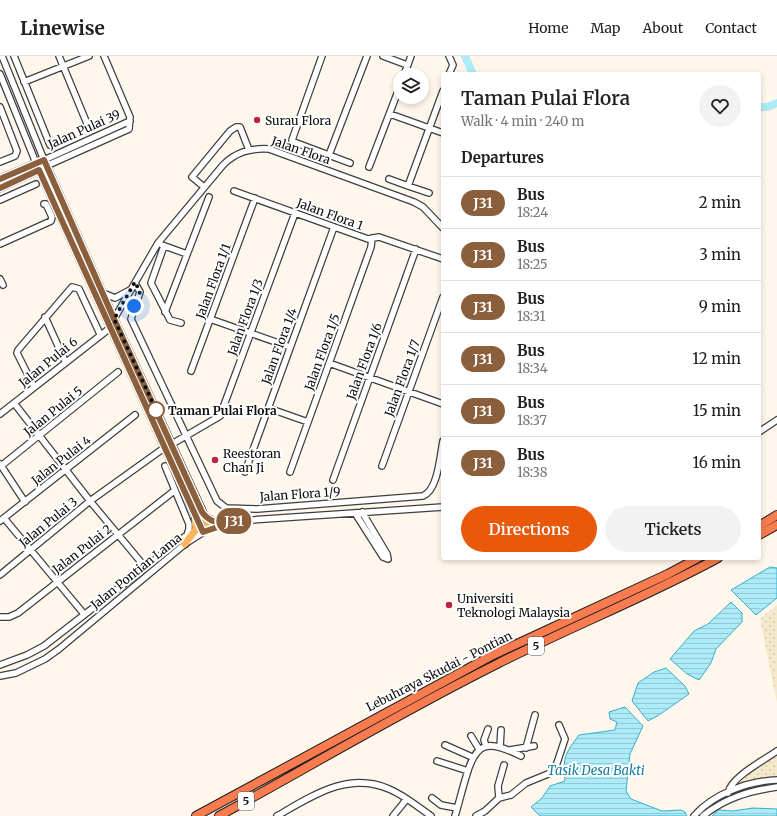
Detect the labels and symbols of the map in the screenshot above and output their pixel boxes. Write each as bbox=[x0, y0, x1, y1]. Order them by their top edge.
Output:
street label: Jalan Pulai 39 bbox=[45, 106, 122, 152]
place label: Surau Flora bbox=[265, 113, 332, 128]
marker: Surau Flora bbox=[252, 115, 262, 125]
street label: Jalan Flora bbox=[269, 133, 333, 167]
street label: Jalan Flora 1 bbox=[294, 195, 366, 233]
street label: Jalan Flora 1/1 bbox=[192, 241, 234, 322]
street label: Jalan Flora 1/3 bbox=[224, 276, 266, 358]
your location bbox=[124, 296, 144, 316]
street label: Jalan Flora 1/4 bbox=[258, 305, 300, 387]
street label: Jalan Flora 1/5 bbox=[301, 312, 343, 393]
street label: Jalan Flora 1/6 bbox=[343, 321, 385, 402]
street label: Jalan Pulai 6 bbox=[15, 334, 80, 391]
street label: Jalan Flora 1/7 bbox=[381, 337, 423, 419]
street label: Jalan Pulai 5 bbox=[20, 383, 85, 440]
marker: Taman Pulai Flora bbox=[147, 401, 165, 419]
place label: Taman Pulai Flora bbox=[168, 403, 277, 418]
street label: Jalan Pulai 4 bbox=[28, 432, 94, 488]
place label: Reestoran Chan Ji bbox=[223, 446, 281, 475]
marker: Reestoran Chan Ji bbox=[210, 455, 220, 465]
street label: Jalan Flora 1/9 bbox=[258, 484, 341, 504]
street label: Jalan Pulai 3 bbox=[15, 494, 80, 551]
line badge: J31 bbox=[211, 508, 257, 534]
street label: Jalan Pulai 2 bbox=[49, 521, 115, 577]
street label: Jalan Pontian Lama bbox=[87, 529, 185, 613]
place label: Universiti Teknologi Malaysia bbox=[457, 591, 570, 620]
marker: Universiti Teknologi Malaysia bbox=[444, 600, 454, 610]
street label: Lebuhraya Skudai - Pontian bbox=[364, 628, 514, 714]
road number: 5 bbox=[528, 637, 544, 655]
water label: Tasik Desa Bakti bbox=[547, 762, 645, 779]
road number: 5 bbox=[238, 792, 254, 810]

